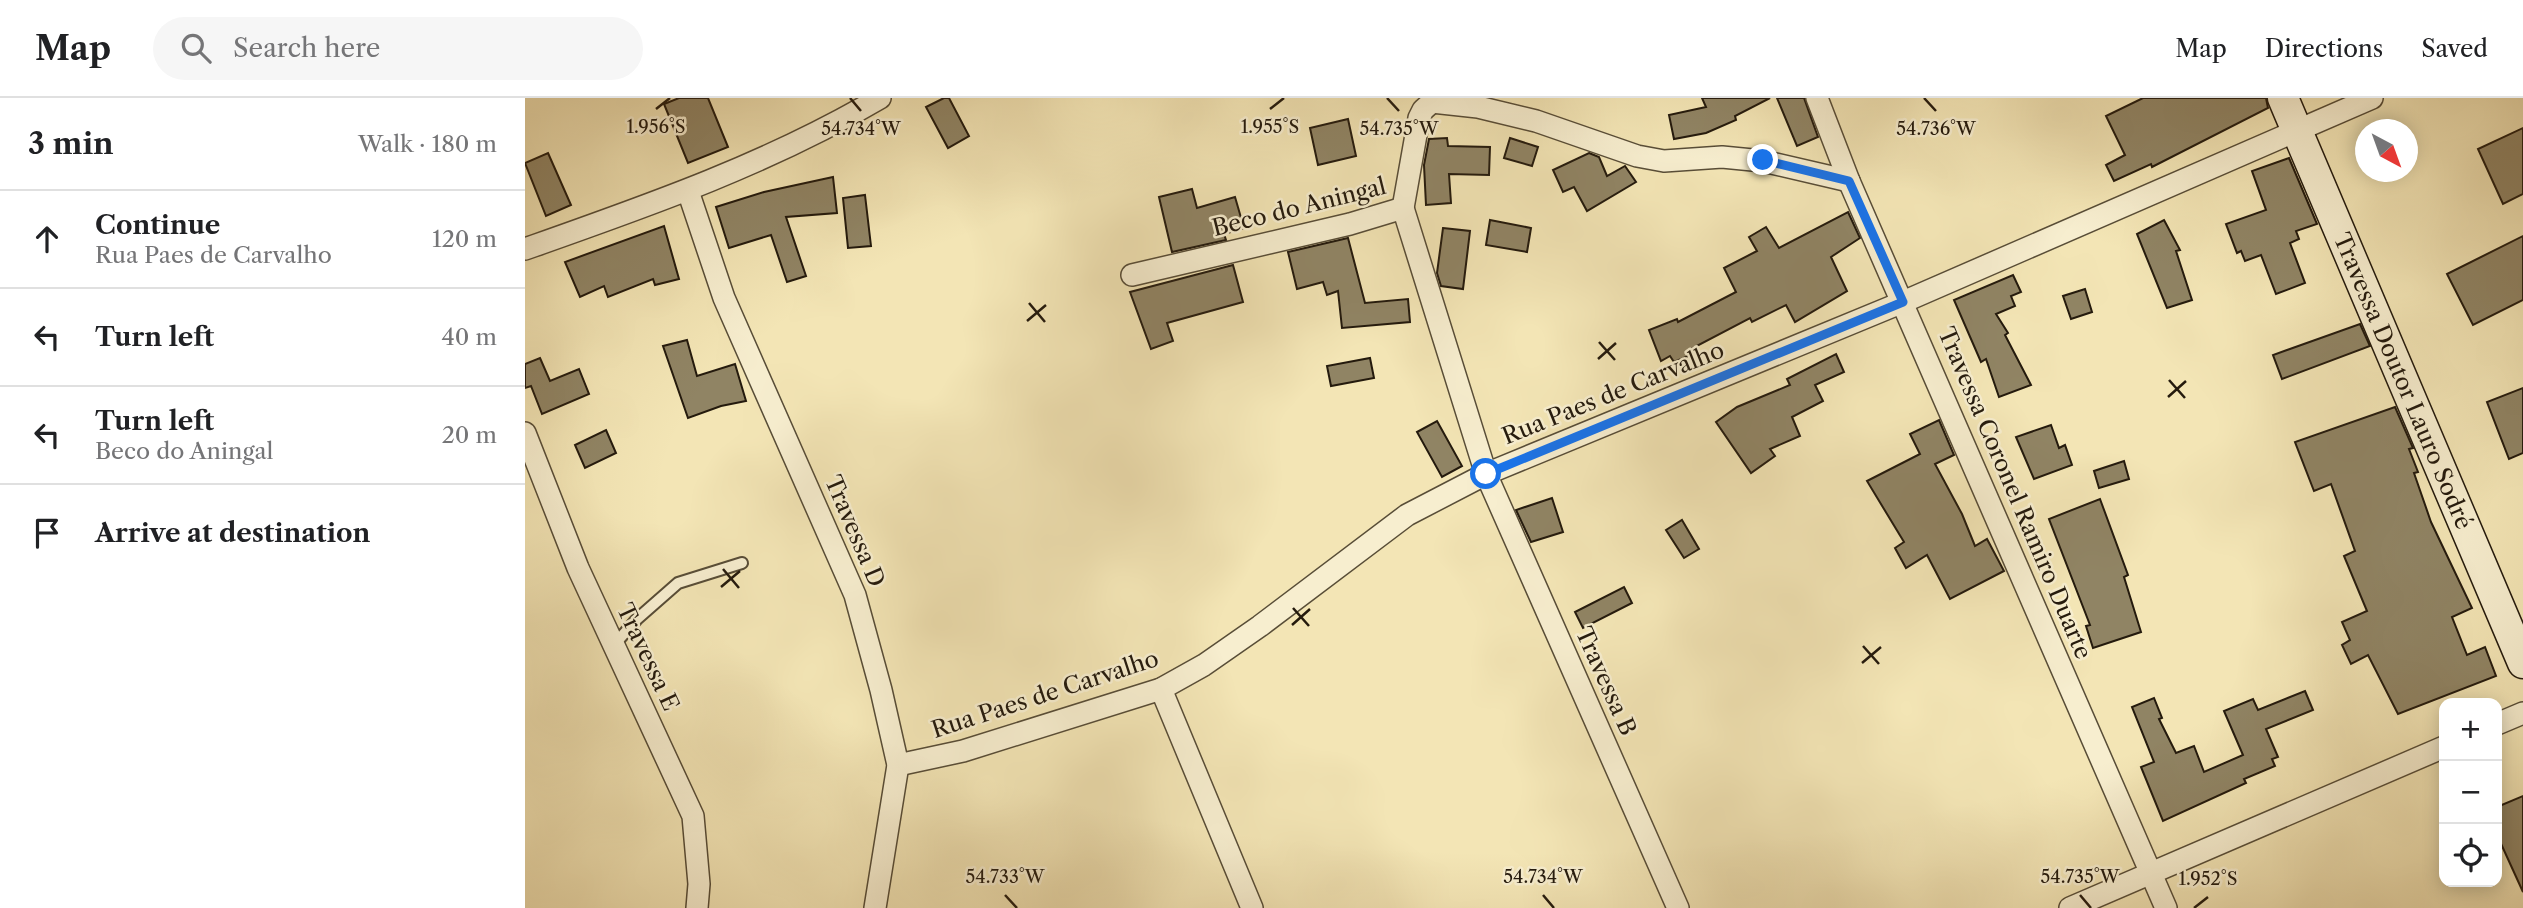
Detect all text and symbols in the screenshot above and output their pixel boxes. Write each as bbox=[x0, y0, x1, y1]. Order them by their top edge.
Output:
search box bbox=[153, 17, 643, 80]
text: Map bbox=[35, 28, 111, 69]
icon: search bbox=[177, 29, 215, 67]
text: Search here bbox=[233, 32, 380, 64]
text: Map bbox=[2175, 34, 2227, 63]
text: Directions bbox=[2265, 34, 2383, 63]
text: Saved bbox=[2421, 34, 2488, 63]
text: 1.956°S bbox=[626, 116, 686, 138]
text: 1.955°S bbox=[1241, 116, 1299, 138]
text: 54.734°W bbox=[821, 118, 902, 140]
text: 54.735°W bbox=[1360, 118, 1440, 140]
text: 54.736°W bbox=[1896, 118, 1977, 140]
north arrow bbox=[2355, 119, 2418, 182]
text: 3 min bbox=[28, 125, 114, 162]
text: Walk · 180 m bbox=[358, 130, 497, 158]
route end bbox=[1747, 144, 1778, 175]
street label: Beco do Aningal bbox=[1209, 172, 1389, 242]
text: Continue bbox=[95, 209, 220, 241]
icon: ahead bbox=[28, 220, 66, 258]
text: 120 m bbox=[432, 225, 497, 253]
street label: Travessa Doutor Lauro Sodré bbox=[2328, 229, 2478, 533]
text: Rua Paes de Carvalho bbox=[95, 241, 332, 269]
icon: left bbox=[28, 318, 66, 356]
text: Turn left bbox=[95, 321, 214, 353]
text: 40 m bbox=[442, 323, 497, 351]
street label: Travessa Coronel Ramiro Duarte bbox=[1932, 323, 2098, 663]
street label: Rua Paes de Carvalho bbox=[1498, 336, 1728, 450]
text: Turn left bbox=[95, 405, 214, 437]
icon: left bbox=[28, 416, 66, 454]
text: 20 m bbox=[442, 421, 497, 449]
text: Beco do Aningal bbox=[95, 437, 273, 465]
route start bbox=[1470, 458, 1501, 489]
street label: Travessa D bbox=[819, 471, 891, 591]
icon: arrive bbox=[28, 514, 66, 552]
text: Arrive at destination bbox=[95, 517, 370, 549]
street label: Travessa E bbox=[611, 599, 685, 715]
street label: Travessa B bbox=[1570, 622, 1642, 740]
street label: Rua Paes de Carvalho bbox=[928, 644, 1162, 744]
map controls bbox=[2439, 698, 2502, 887]
button: + bbox=[2439, 698, 2502, 761]
button: − bbox=[2439, 761, 2502, 824]
button: locate bbox=[2439, 824, 2502, 887]
text: 54.733°W bbox=[965, 866, 1046, 888]
text: 54.734°W bbox=[1503, 866, 1584, 888]
text: 54.735°W bbox=[2041, 866, 2121, 888]
text: 1.952°S bbox=[2178, 868, 2238, 890]

